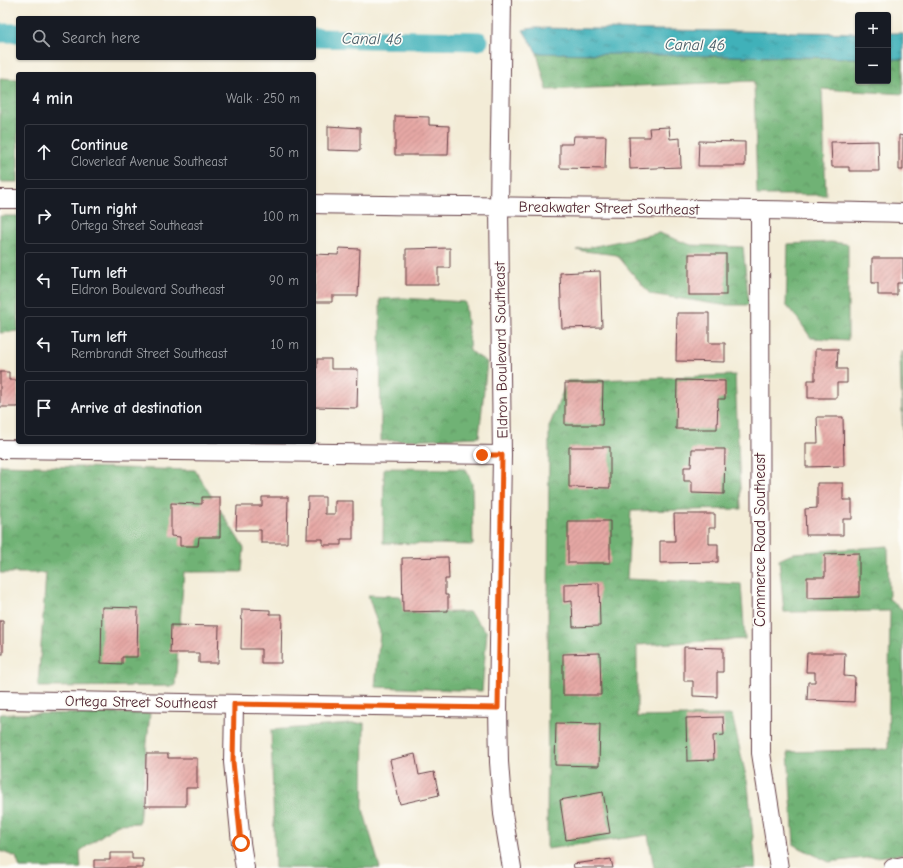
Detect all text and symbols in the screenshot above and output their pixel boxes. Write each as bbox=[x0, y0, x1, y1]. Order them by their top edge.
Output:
map controls bbox=[855, 12, 891, 84]
button: + bbox=[855, 12, 891, 48]
search box bbox=[16, 16, 316, 60]
icon: search bbox=[30, 27, 52, 49]
text: Search here bbox=[62, 29, 140, 47]
water label: Canal 46 bbox=[342, 29, 402, 49]
water label: Canal 46 bbox=[665, 35, 725, 55]
button: − bbox=[855, 48, 891, 84]
text: 4 min bbox=[32, 89, 73, 108]
text: Walk · 250 m bbox=[226, 91, 300, 106]
text: Continue bbox=[71, 136, 128, 154]
icon: ahead bbox=[33, 141, 55, 163]
text: 50 m bbox=[269, 145, 299, 160]
text: Cloverleaf Avenue Southeast bbox=[71, 154, 227, 169]
street label: Breakwater Street Southeast bbox=[518, 197, 700, 219]
text: Turn right bbox=[71, 200, 137, 218]
icon: right bbox=[33, 205, 55, 227]
text: 100 m bbox=[263, 209, 299, 224]
text: Ortega Street Southeast bbox=[71, 218, 203, 233]
street label: Eldron Boulevard Southeast bbox=[490, 261, 512, 439]
text: Turn left bbox=[71, 264, 127, 282]
icon: left bbox=[33, 269, 55, 291]
text: 90 m bbox=[269, 273, 299, 288]
text: Eldron Boulevard Southeast bbox=[71, 282, 224, 297]
text: Turn left bbox=[71, 328, 127, 346]
icon: left bbox=[33, 333, 55, 355]
text: 10 m bbox=[271, 337, 299, 352]
text: Rembrandt Street Southeast bbox=[71, 346, 227, 361]
icon: arrive bbox=[33, 397, 55, 419]
text: Arrive at destination bbox=[71, 399, 202, 417]
route end bbox=[473, 446, 491, 464]
street label: Commerce Road Southeast bbox=[751, 452, 769, 627]
street label: Ortega Street Southeast bbox=[65, 692, 218, 712]
route start bbox=[232, 834, 250, 852]

